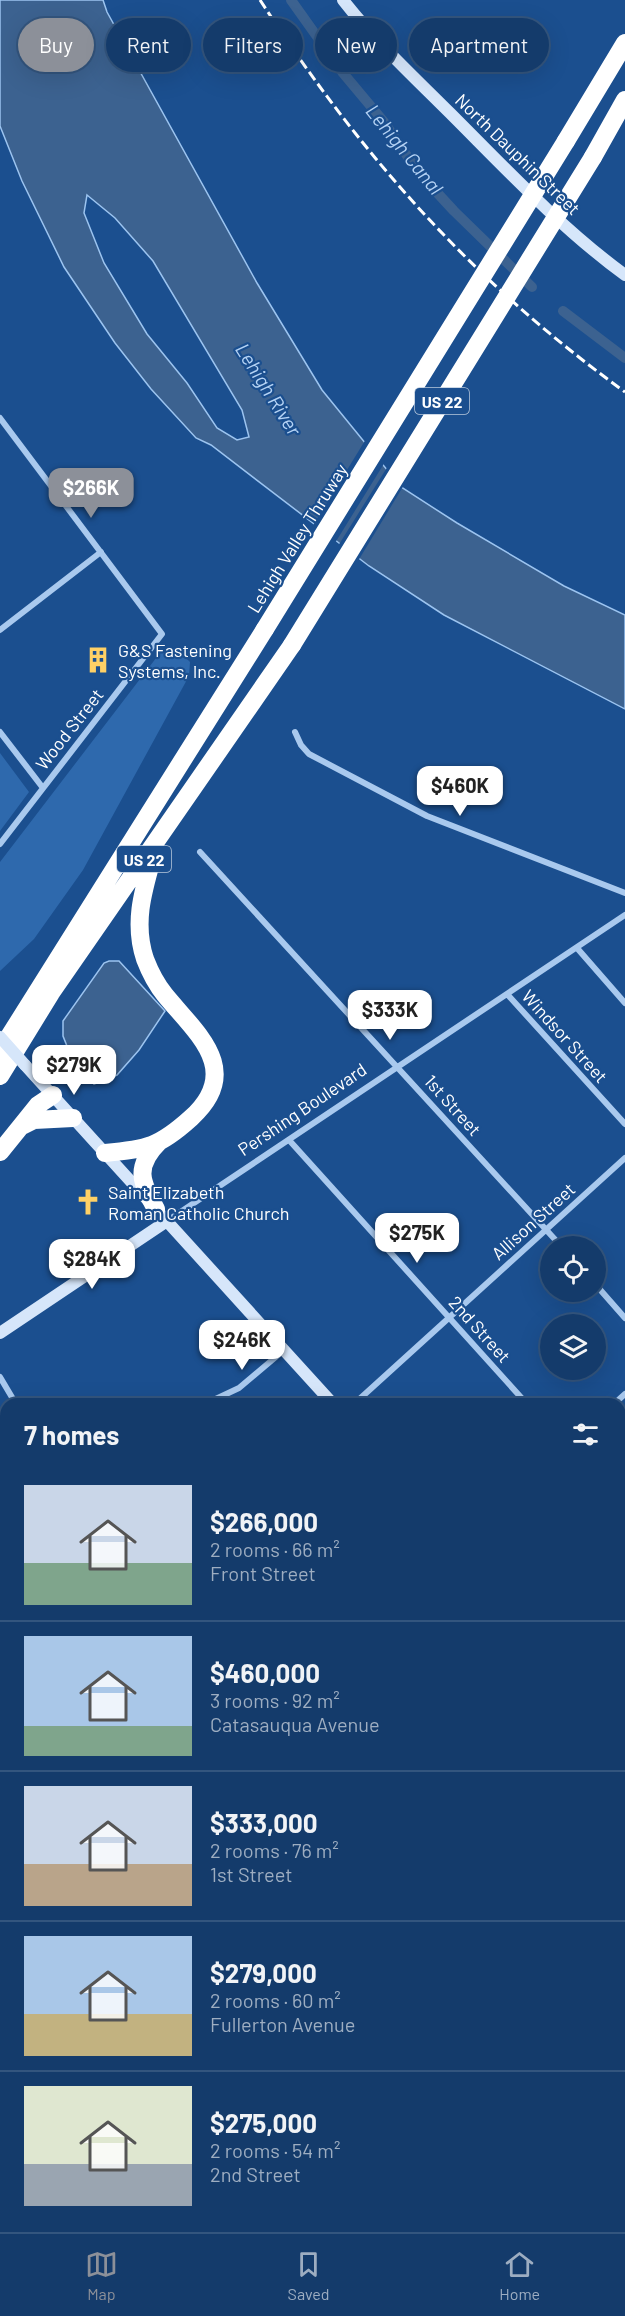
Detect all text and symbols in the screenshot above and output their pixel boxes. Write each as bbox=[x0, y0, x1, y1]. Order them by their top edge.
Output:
chip: Buy bbox=[18, 18, 94, 72]
chip: Rent bbox=[106, 18, 191, 72]
chip: Filters bbox=[203, 18, 303, 72]
chip: New bbox=[315, 18, 397, 72]
chip: Apartment bbox=[409, 18, 549, 72]
street label: North Dauphin Street bbox=[451, 89, 585, 219]
water label: Lehigh Canal bbox=[361, 99, 449, 199]
water label: Lehigh River bbox=[231, 338, 307, 441]
road number: US 22 bbox=[415, 388, 469, 414]
street label: Lehigh Valley Thruway bbox=[242, 459, 352, 617]
pin: $266K bbox=[49, 468, 133, 519]
text: $266K bbox=[63, 475, 119, 499]
place label: G&S Fastening Systems, Inc. bbox=[118, 639, 232, 682]
building icon: G&S Fastening Systems, Inc. bbox=[83, 645, 113, 675]
street label: Wood Street bbox=[30, 684, 108, 774]
pin: $460K bbox=[418, 766, 502, 817]
text: $460K bbox=[431, 773, 489, 797]
road number: US 22 bbox=[117, 846, 171, 872]
street label: Windsor Street bbox=[517, 985, 613, 1087]
pin: $333K bbox=[348, 990, 432, 1041]
text: $333K bbox=[362, 997, 418, 1021]
pin: $279K bbox=[32, 1045, 116, 1096]
text: $279K bbox=[46, 1052, 102, 1076]
street label: Pershing Boulevard bbox=[234, 1058, 370, 1160]
street label: 1st Street bbox=[420, 1070, 486, 1140]
street label: Allison Street bbox=[487, 1178, 579, 1264]
place label: Saint Elizabeth Roman Catholic Church bbox=[108, 1181, 290, 1224]
church icon: Saint Elizabeth Roman Catholic Church bbox=[73, 1187, 103, 1217]
pin: $275K bbox=[375, 1213, 459, 1264]
text: $275K bbox=[389, 1220, 445, 1244]
map controls bbox=[540, 1236, 606, 1380]
button: locate bbox=[540, 1236, 606, 1302]
pin: $284K bbox=[50, 1239, 134, 1290]
text: $284K bbox=[63, 1246, 121, 1270]
street label: 2nd Street bbox=[444, 1291, 516, 1367]
button: layers bbox=[540, 1314, 606, 1380]
pin: $246K bbox=[200, 1320, 284, 1371]
text: $246K bbox=[213, 1327, 271, 1351]
icon: filters bbox=[569, 1418, 602, 1451]
text: 7 homes bbox=[24, 1419, 119, 1450]
text: $266,000 bbox=[210, 1506, 318, 1537]
icon: home bbox=[72, 1509, 144, 1581]
text: 2 rooms · 66 m² bbox=[210, 1537, 340, 1561]
text: Front Street bbox=[210, 1561, 316, 1585]
text: $460,000 bbox=[210, 1657, 320, 1688]
icon: home bbox=[72, 1660, 144, 1732]
text: 3 rooms · 92 m² bbox=[210, 1688, 340, 1712]
text: Catasauqua Avenue bbox=[210, 1712, 380, 1736]
text: $333,000 bbox=[210, 1807, 318, 1838]
icon: home bbox=[72, 1810, 144, 1882]
text: 2 rooms · 76 m² bbox=[210, 1838, 339, 1862]
text: 1st Street bbox=[210, 1862, 292, 1886]
text: $279,000 bbox=[210, 1957, 317, 1988]
icon: home bbox=[72, 1960, 144, 2032]
text: 2 rooms · 60 m² bbox=[210, 1988, 341, 2012]
text: Fullerton Avenue bbox=[210, 2012, 355, 2036]
text: $275,000 bbox=[210, 2107, 317, 2138]
icon: home bbox=[72, 2110, 144, 2182]
text: 2 rooms · 54 m² bbox=[210, 2138, 340, 2162]
text: 2nd Street bbox=[210, 2162, 301, 2186]
tab: Map bbox=[85, 2248, 118, 2303]
tab: Saved bbox=[288, 2248, 330, 2303]
tab: Home bbox=[499, 2248, 540, 2303]

